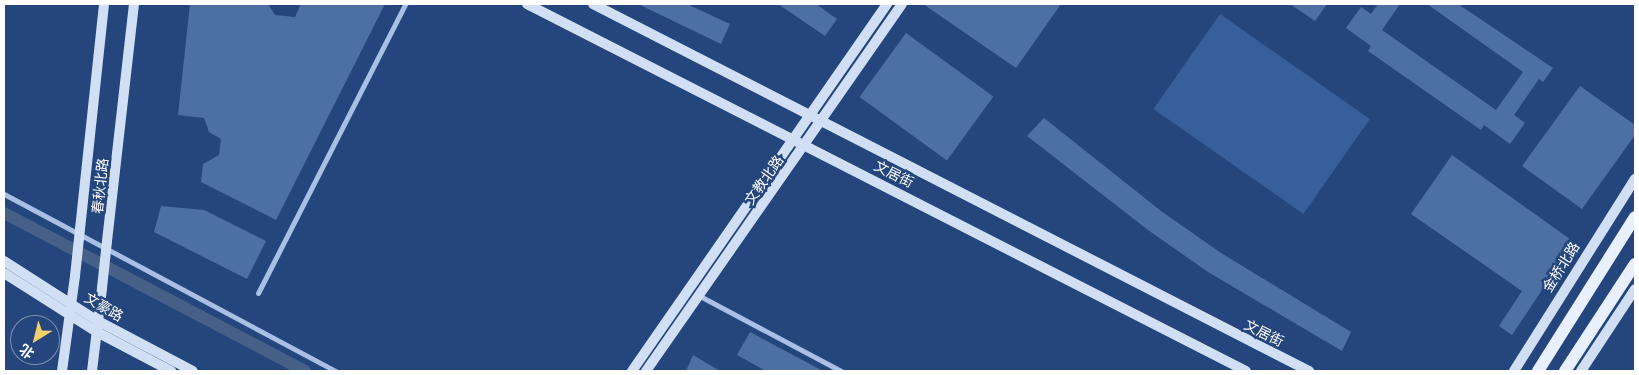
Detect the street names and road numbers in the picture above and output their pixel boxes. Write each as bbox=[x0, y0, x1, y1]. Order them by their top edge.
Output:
street label: 文教北路 bbox=[741, 152, 787, 208]
street label: 春秋北路 bbox=[89, 157, 111, 215]
street label: 文居街 bbox=[871, 157, 917, 191]
street label: 金桥北路 bbox=[1539, 239, 1583, 295]
street label: 文豪路 bbox=[82, 289, 126, 325]
street label: 文居街 bbox=[1241, 316, 1287, 350]

